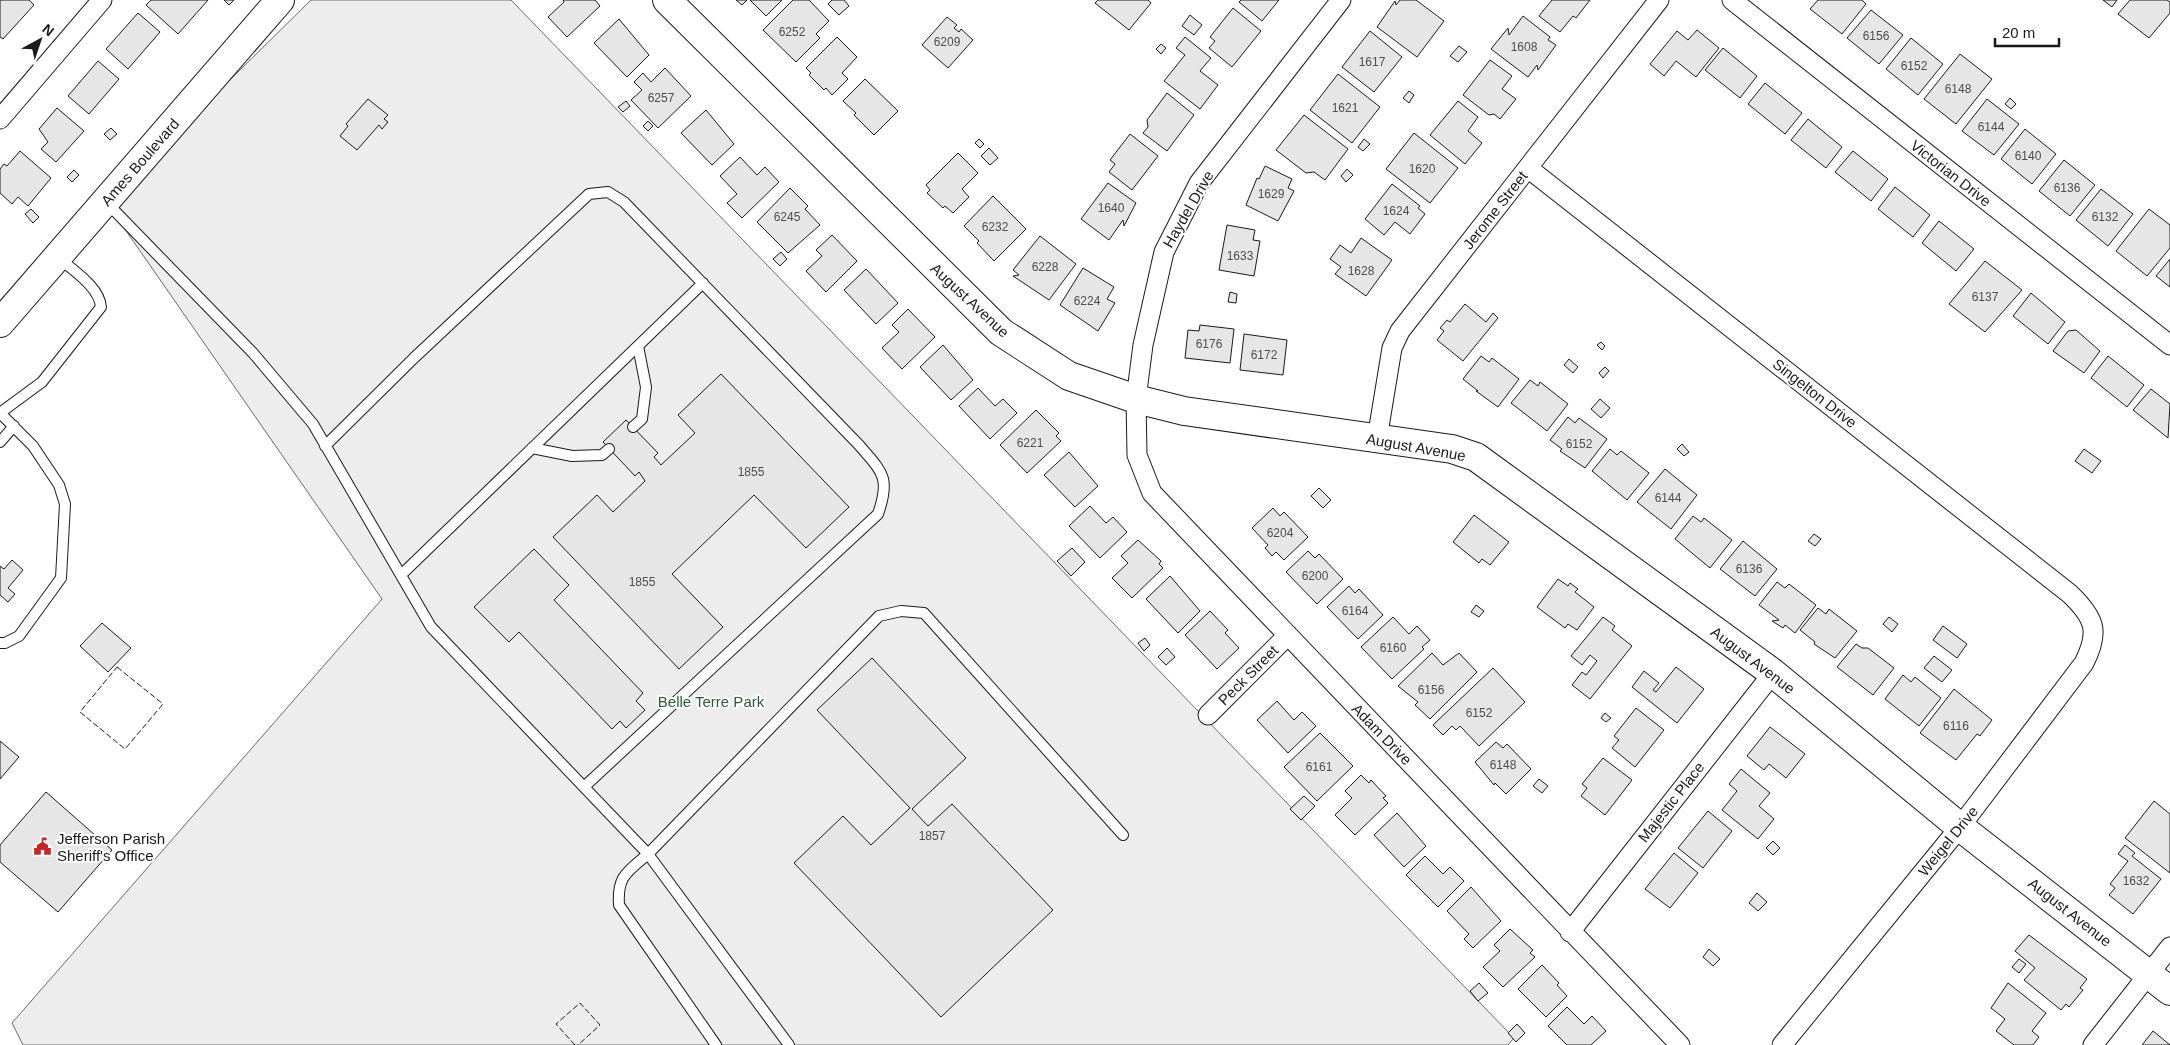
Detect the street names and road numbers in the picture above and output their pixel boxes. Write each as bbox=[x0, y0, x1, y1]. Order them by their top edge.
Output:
street label: Ames Boulevard bbox=[97, 115, 183, 209]
street label: Victorian Drive bbox=[1907, 136, 1995, 210]
street label: Jerome Street bbox=[1459, 167, 1531, 252]
street label: Haydel Drive bbox=[1159, 168, 1217, 250]
street label: August Avenue bbox=[927, 259, 1013, 341]
street label: Singelton Drive bbox=[1770, 355, 1860, 431]
street label: August Avenue bbox=[1365, 430, 1467, 464]
street label: August Avenue bbox=[1708, 623, 1798, 697]
street label: Peck Street bbox=[1215, 641, 1282, 708]
street label: Adam Drive bbox=[1349, 700, 1415, 768]
street label: Majestic Place bbox=[1635, 759, 1707, 845]
street label: Weigel Drive bbox=[1915, 803, 1981, 879]
street label: August Avenue bbox=[2025, 874, 2115, 950]

